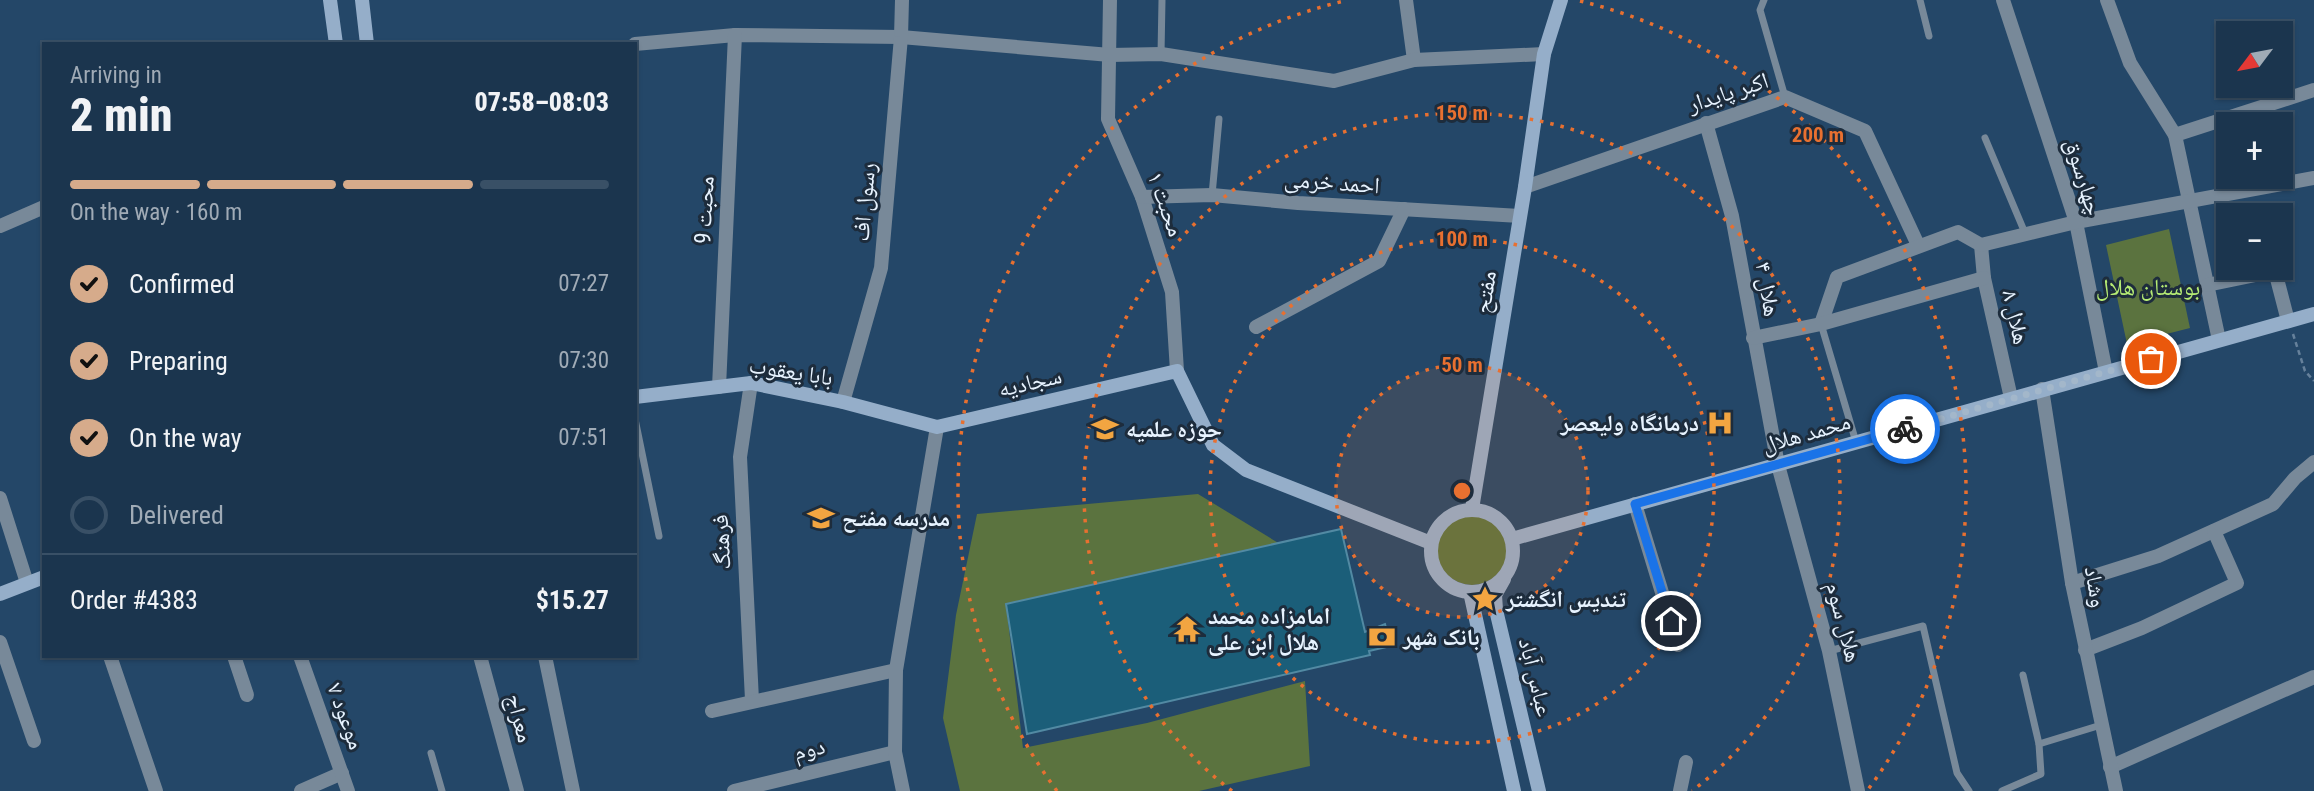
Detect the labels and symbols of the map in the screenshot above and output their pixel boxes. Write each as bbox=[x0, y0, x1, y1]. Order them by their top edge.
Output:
north arrow bbox=[2216, 21, 2292, 98]
street label: اکبر پایدار bbox=[1683, 67, 1772, 119]
text: 150 m bbox=[1436, 101, 1488, 125]
text: 200 m bbox=[1792, 123, 1844, 147]
street label: چهارسوق bbox=[2059, 135, 2108, 219]
street label: رسول اف bbox=[848, 162, 881, 242]
street label: احمد خرمی bbox=[1283, 166, 1381, 199]
street label: محبت ۱ bbox=[1141, 168, 1190, 240]
street label: محبت 9 bbox=[689, 175, 720, 245]
text: 100 m bbox=[1436, 227, 1488, 251]
street label: هلال ۴ bbox=[1749, 260, 1786, 319]
street label: مفتح bbox=[1469, 269, 1503, 316]
park label: بوستان هلال bbox=[2096, 274, 2200, 301]
street label: هلال ۸ bbox=[1996, 287, 2035, 347]
pin bbox=[2121, 329, 2181, 389]
street label: بابا یعقوب bbox=[747, 352, 835, 391]
text: 50 m bbox=[1441, 353, 1483, 377]
street label: سجادیه bbox=[996, 362, 1064, 403]
courier bbox=[1870, 394, 1940, 464]
hospital icon: درمانگاه ولیعصر bbox=[1705, 408, 1735, 438]
street label: محمد هلال bbox=[1759, 408, 1854, 459]
place label: درمانگاه ولیعصر bbox=[1560, 410, 1699, 437]
school or university icon: حوزه علمیه bbox=[1090, 414, 1120, 444]
place label: حوزه علمیه bbox=[1126, 416, 1222, 443]
centre of rings bbox=[1450, 479, 1474, 503]
school or university icon: مدرسه مفتح bbox=[806, 503, 836, 533]
place label: مدرسه مفتح bbox=[842, 505, 950, 533]
street label: فرهنگ bbox=[707, 514, 736, 570]
street label: وشاد bbox=[2079, 564, 2112, 610]
street label: هلال سوم bbox=[1818, 579, 1867, 666]
place icon: تندیس انگشتر bbox=[1470, 584, 1500, 614]
place label: تندیس انگشتر bbox=[1505, 586, 1627, 613]
pin bbox=[1641, 591, 1701, 651]
place label: امامزاده محمد هلال ابن علی bbox=[1208, 603, 1330, 656]
temple icon: امامزاده محمد هلال ابن علی bbox=[1172, 614, 1202, 644]
bank icon: بانک شهر bbox=[1367, 622, 1397, 652]
place label: بانک شهر bbox=[1402, 624, 1480, 651]
street label: عباس آباد bbox=[1513, 635, 1558, 720]
street label: موعود ۷ bbox=[321, 679, 370, 753]
street label: معراج bbox=[499, 691, 539, 746]
street label: دوم bbox=[791, 733, 828, 768]

